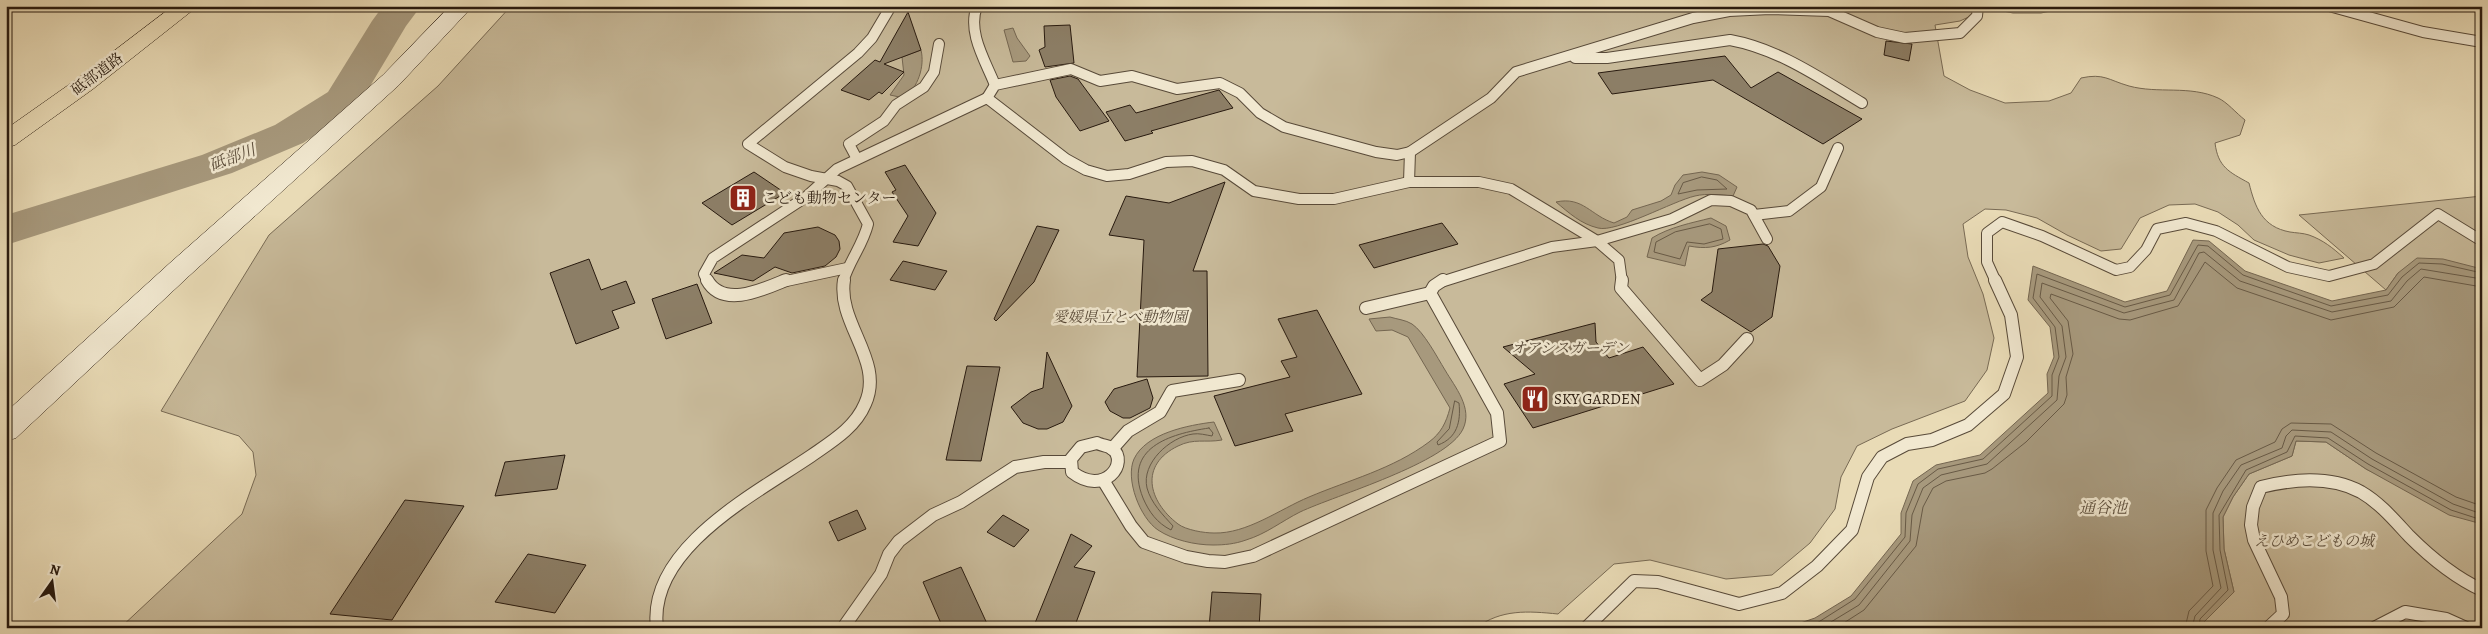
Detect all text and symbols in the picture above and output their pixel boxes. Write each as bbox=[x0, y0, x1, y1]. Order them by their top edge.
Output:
street label: 砥部道路 bbox=[67, 48, 127, 100]
water label: 砥部川 bbox=[206, 138, 261, 177]
building icon: こども動物センター bbox=[728, 183, 758, 213]
place label: こども動物センター bbox=[762, 188, 896, 208]
park label: 愛媛県立とべ動物園 bbox=[1053, 307, 1190, 327]
park label: オアシスガーデン bbox=[1511, 338, 1630, 358]
restaurant icon: SKY GARDEN bbox=[1520, 384, 1550, 414]
place label: SKY GARDEN bbox=[1554, 389, 1641, 409]
water label: 通谷池 bbox=[2079, 497, 2129, 519]
park label: えひめこどもの城 bbox=[2254, 531, 2376, 551]
north arrow bbox=[28, 556, 78, 606]
text: N bbox=[48, 559, 62, 580]

